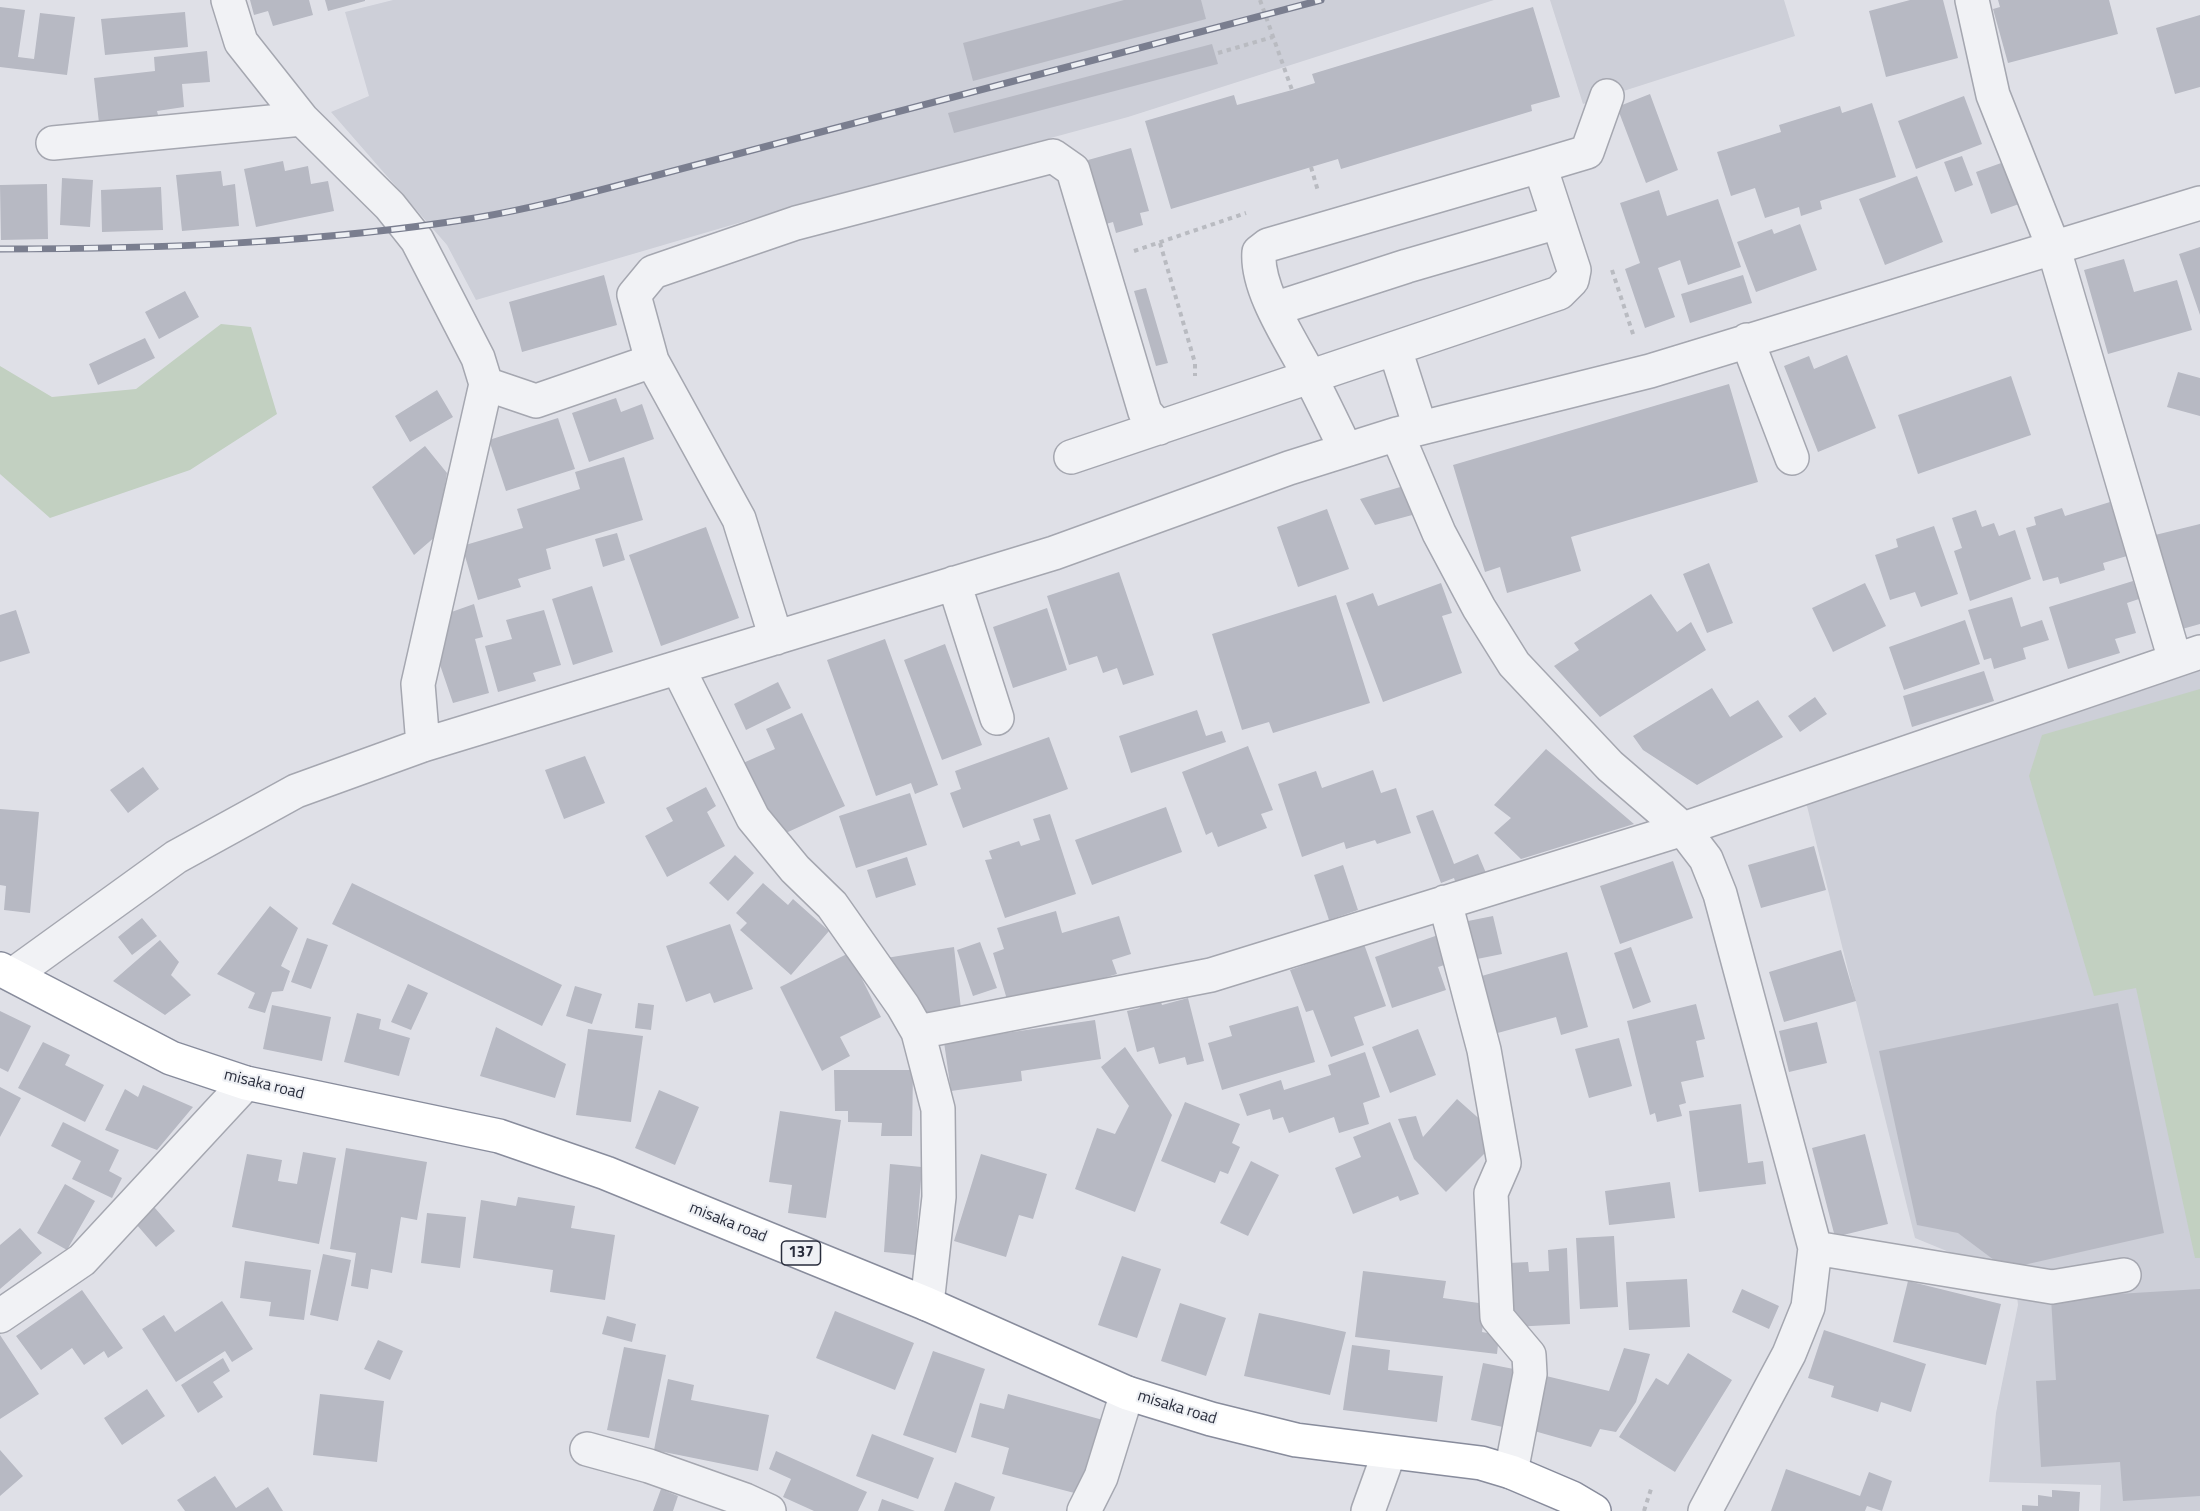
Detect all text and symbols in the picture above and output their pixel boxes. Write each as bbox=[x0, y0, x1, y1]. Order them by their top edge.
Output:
street label: misaka road bbox=[222, 1066, 306, 1104]
street label: misaka road bbox=[686, 1199, 770, 1247]
road number: 137 bbox=[782, 1241, 820, 1265]
street label: misaka road bbox=[1135, 1387, 1219, 1429]

